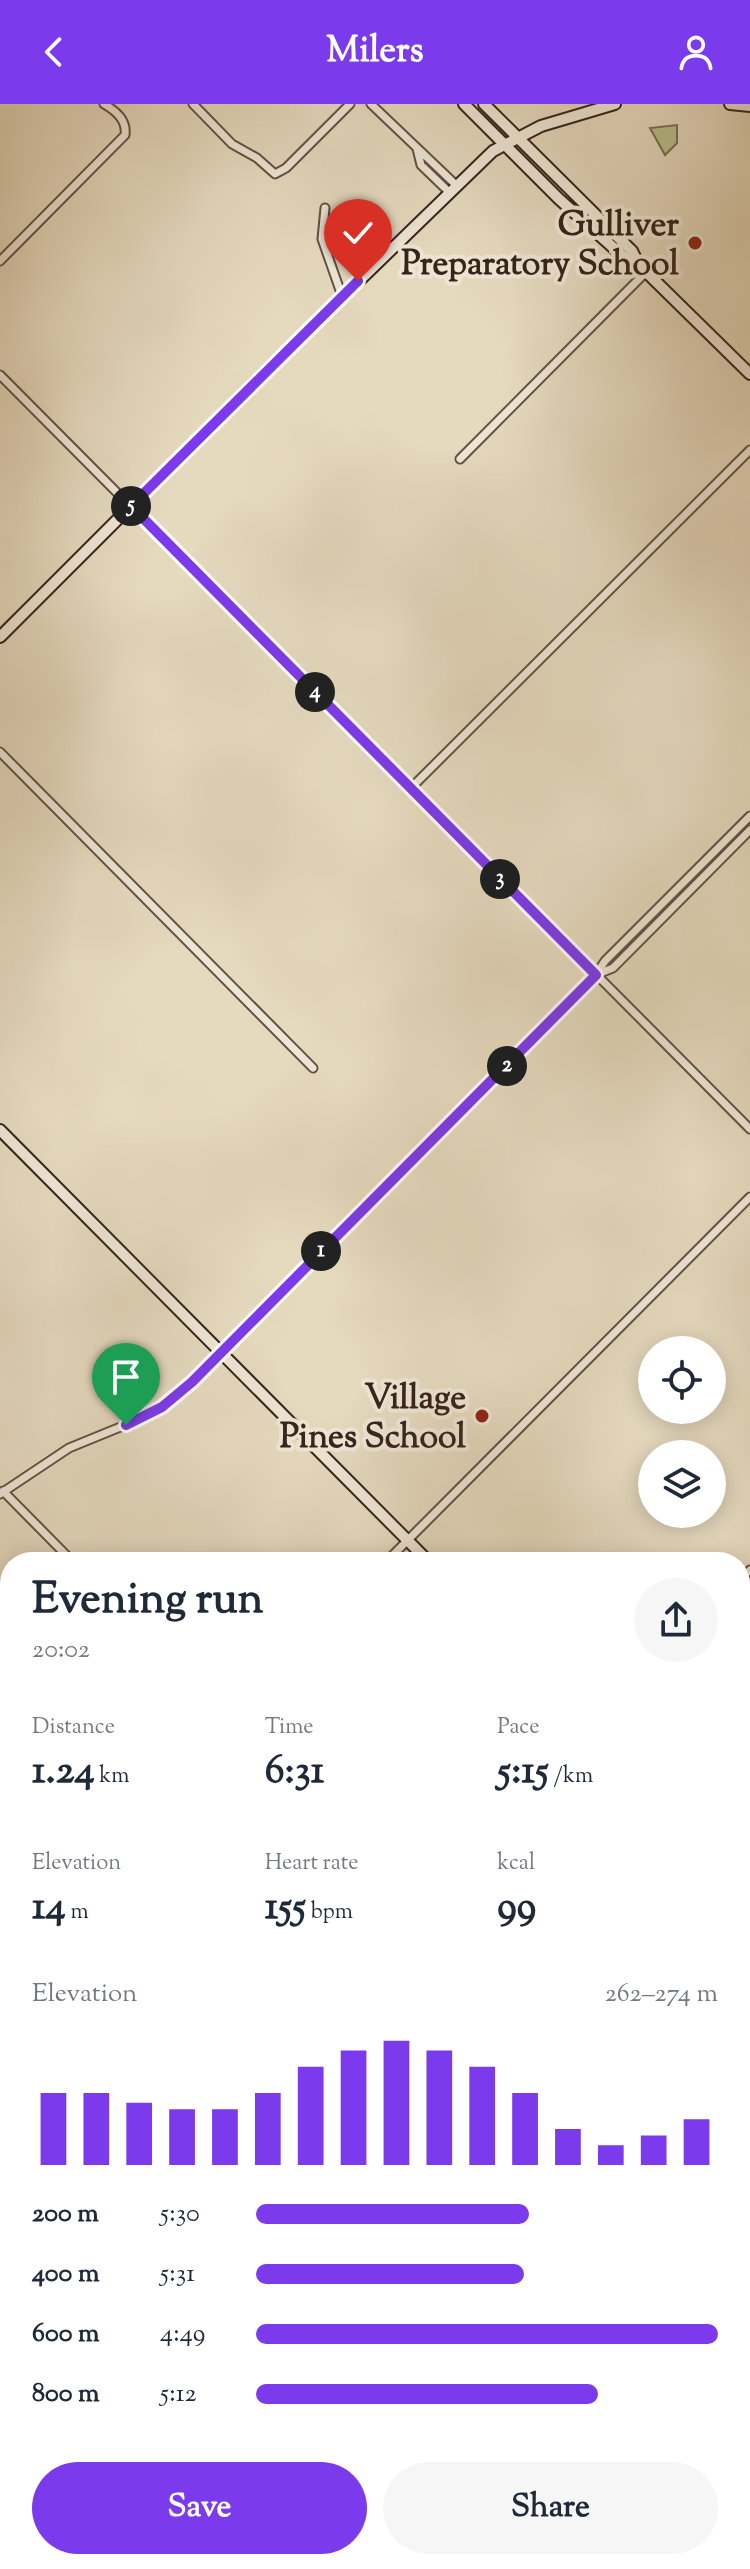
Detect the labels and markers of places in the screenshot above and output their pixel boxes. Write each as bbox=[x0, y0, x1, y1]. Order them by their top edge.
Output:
pin bbox=[324, 199, 392, 281]
place label: Gulliver Preparatory School bbox=[401, 202, 680, 290]
marker: Gulliver Preparatory School bbox=[686, 234, 704, 252]
pin: 5 bbox=[111, 486, 151, 526]
pin: 4 bbox=[295, 672, 335, 712]
pin: 3 bbox=[480, 859, 520, 899]
pin: 2 bbox=[487, 1046, 527, 1086]
pin: 1 bbox=[301, 1231, 341, 1271]
pin bbox=[92, 1343, 160, 1425]
place label: Village Pines School bbox=[280, 1375, 467, 1463]
marker: Village Pines School bbox=[473, 1407, 491, 1425]

